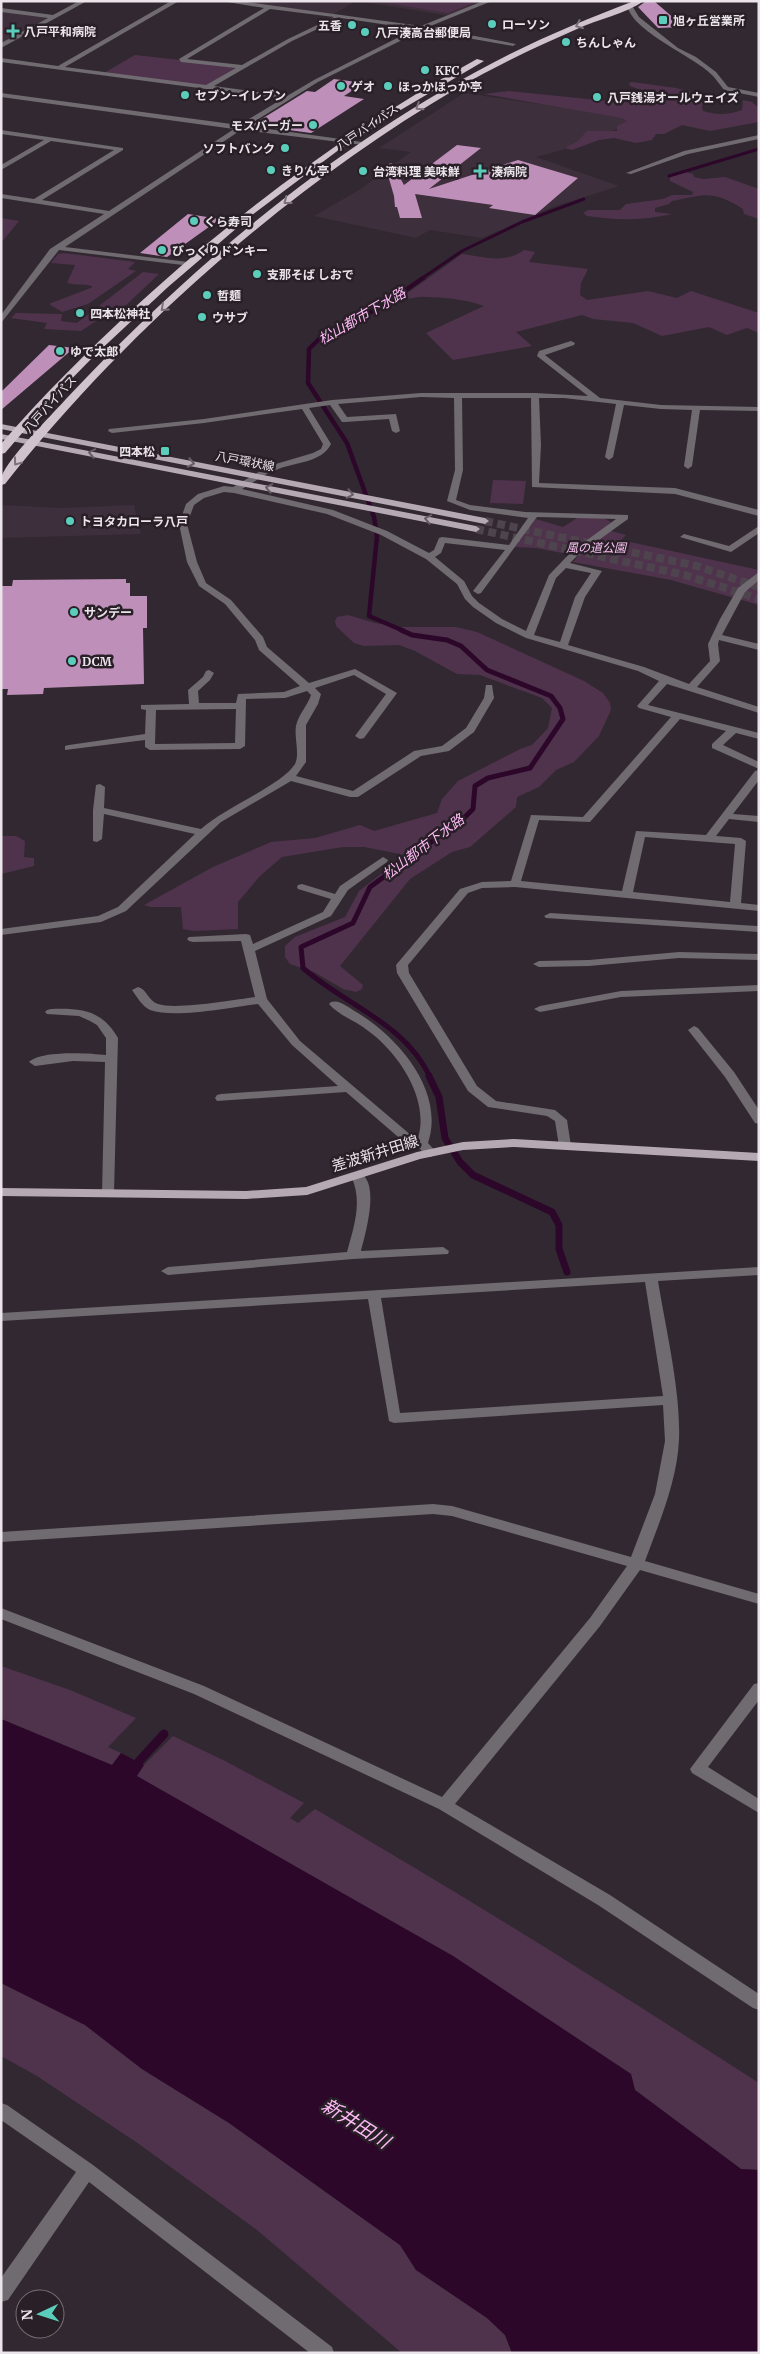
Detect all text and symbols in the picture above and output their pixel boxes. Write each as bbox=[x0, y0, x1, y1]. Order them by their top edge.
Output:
place label: 旭ヶ丘営業所 bbox=[673, 13, 745, 28]
marker: 旭ヶ丘営業所 bbox=[657, 14, 669, 26]
place label: ローソン bbox=[502, 17, 550, 32]
place label: 五香 bbox=[318, 18, 342, 33]
marker: ローソン bbox=[486, 18, 498, 30]
marker: 五香 bbox=[346, 19, 358, 31]
one-way arrow bbox=[575, 19, 584, 29]
marker: 八戸平和病院 bbox=[6, 24, 20, 38]
place label: 八戸平和病院 bbox=[24, 24, 96, 39]
place label: 八戸湊高台郵便局 bbox=[375, 25, 471, 40]
marker: 八戸湊高台郵便局 bbox=[359, 26, 371, 38]
place label: ちんしゃん bbox=[576, 35, 636, 50]
marker: ちんしゃん bbox=[560, 36, 572, 48]
place label: KFC bbox=[435, 63, 460, 78]
marker: KFC bbox=[419, 64, 431, 76]
place label: ゲオ bbox=[351, 79, 375, 94]
place label: ほっかほっか亭 bbox=[398, 79, 482, 94]
marker: ゲオ bbox=[335, 80, 347, 92]
marker: ほっかほっか亭 bbox=[382, 80, 394, 92]
place label: セブン-イレブン bbox=[195, 88, 286, 103]
marker: セブン-イレブン bbox=[179, 89, 191, 101]
place label: 八戸銭湯オールウェイズ bbox=[607, 90, 739, 105]
marker: 八戸銭湯オールウェイズ bbox=[591, 91, 603, 103]
street label: 八戸バイパス bbox=[333, 101, 401, 153]
one-way arrow bbox=[416, 101, 425, 111]
place label: モスバーガー bbox=[231, 118, 303, 133]
marker: モスバーガー bbox=[307, 119, 319, 131]
place label: ソフトバンク bbox=[202, 141, 275, 156]
marker: ソフトバンク bbox=[279, 142, 291, 154]
place label: きりん亭 bbox=[281, 163, 329, 178]
marker: きりん亭 bbox=[265, 164, 277, 176]
place label: 台湾料理 美味鮮 bbox=[373, 164, 460, 179]
marker: 湊病院 bbox=[473, 164, 487, 178]
place label: 湊病院 bbox=[491, 164, 527, 179]
marker: 台湾料理 美味鮮 bbox=[357, 165, 369, 177]
one-way arrow bbox=[283, 195, 293, 204]
place label: くら寿司 bbox=[204, 214, 252, 229]
marker: くら寿司 bbox=[188, 215, 200, 227]
place label: びっくりドンキー bbox=[172, 243, 268, 258]
marker: びっくりドンキー bbox=[156, 244, 168, 256]
place label: 支那そば しおで bbox=[267, 267, 354, 282]
marker: 支那そば しおで bbox=[251, 268, 263, 280]
water label: 松山都市下水路 bbox=[315, 283, 410, 348]
place label: 哲麺 bbox=[217, 288, 241, 303]
marker: 哲麺 bbox=[201, 289, 213, 301]
one-way arrow bbox=[161, 302, 170, 311]
place label: 四本松神社 bbox=[90, 306, 150, 321]
marker: 四本松神社 bbox=[74, 307, 86, 319]
place label: ウサブ bbox=[212, 310, 248, 325]
marker: ウサブ bbox=[196, 311, 208, 323]
place label: ゆで太郎 bbox=[70, 344, 118, 359]
marker: ゆで太郎 bbox=[54, 345, 66, 357]
street label: 八戸バイパス bbox=[20, 372, 80, 436]
place label: 四本松 bbox=[119, 444, 155, 459]
marker: 四本松 bbox=[159, 445, 171, 457]
one-way arrow bbox=[88, 448, 97, 459]
street label: 八戸環状線 bbox=[214, 448, 276, 474]
one-way arrow bbox=[14, 456, 22, 465]
one-way arrow bbox=[186, 457, 195, 467]
one-way arrow bbox=[264, 483, 273, 493]
one-way arrow bbox=[346, 489, 354, 499]
place label: トヨタカローラ八戸 bbox=[80, 514, 188, 529]
marker: トヨタカローラ八戸 bbox=[64, 515, 76, 527]
one-way arrow bbox=[424, 515, 433, 525]
park label: 風の道公園 bbox=[566, 540, 628, 555]
place label: サンデー bbox=[84, 605, 132, 620]
marker: サンデー bbox=[68, 606, 80, 618]
place label: DCM bbox=[82, 654, 113, 669]
marker: DCM bbox=[66, 655, 78, 667]
water label: 松山都市下水路 bbox=[378, 810, 468, 884]
street label: 差波新井田線 bbox=[329, 1131, 421, 1175]
water label: 新井田川 bbox=[317, 2093, 396, 2154]
north arrow bbox=[15, 2289, 65, 2339]
text: N bbox=[18, 2309, 36, 2321]

